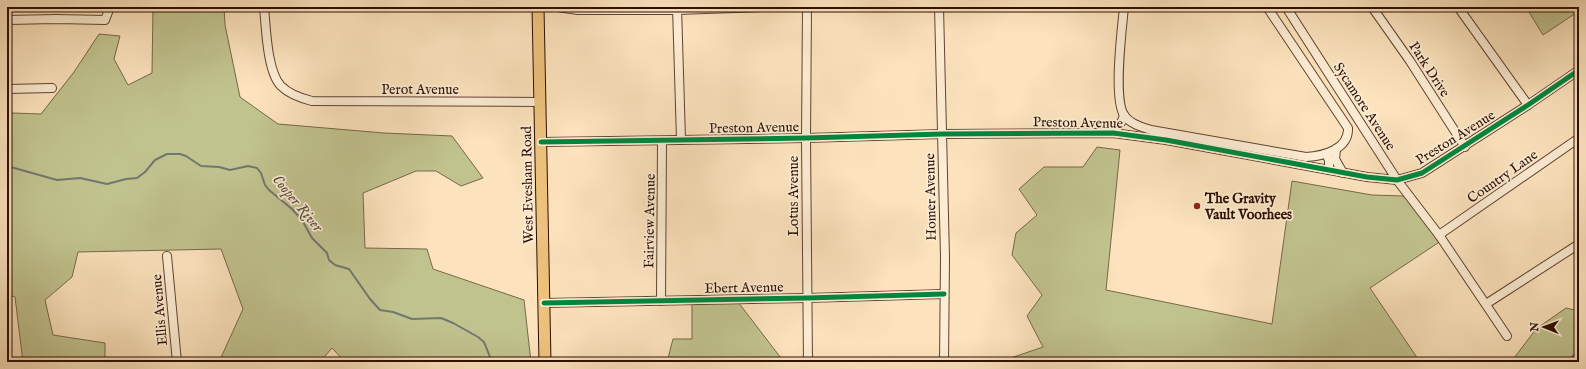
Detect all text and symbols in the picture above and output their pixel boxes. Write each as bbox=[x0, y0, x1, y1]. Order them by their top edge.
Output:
street label: Park Drive bbox=[1405, 39, 1454, 101]
street label: Sycamore Avenue bbox=[1329, 59, 1400, 154]
street label: Perot Avenue bbox=[381, 81, 459, 99]
street label: Preston Avenue bbox=[1413, 106, 1499, 169]
street label: Preston Avenue bbox=[1033, 113, 1124, 133]
street label: Preston Avenue bbox=[709, 118, 800, 138]
street label: West Evesham Road bbox=[518, 125, 538, 244]
street label: Country Lane bbox=[1464, 146, 1542, 208]
street label: Homer Avenue bbox=[921, 153, 941, 241]
street label: Lotus Avenue bbox=[785, 155, 803, 236]
water label: Cooper River bbox=[268, 171, 328, 236]
street label: Fairview Avenue bbox=[640, 173, 660, 269]
place label: The Gravity Vault Voorhees bbox=[1204, 190, 1292, 224]
marker: The Gravity Vault Voorhees bbox=[1192, 201, 1202, 211]
street label: Ellis Avenue bbox=[148, 273, 172, 346]
street label: Ebert Avenue bbox=[704, 278, 784, 298]
north arrow bbox=[1524, 307, 1564, 347]
text: N bbox=[1528, 321, 1542, 333]

